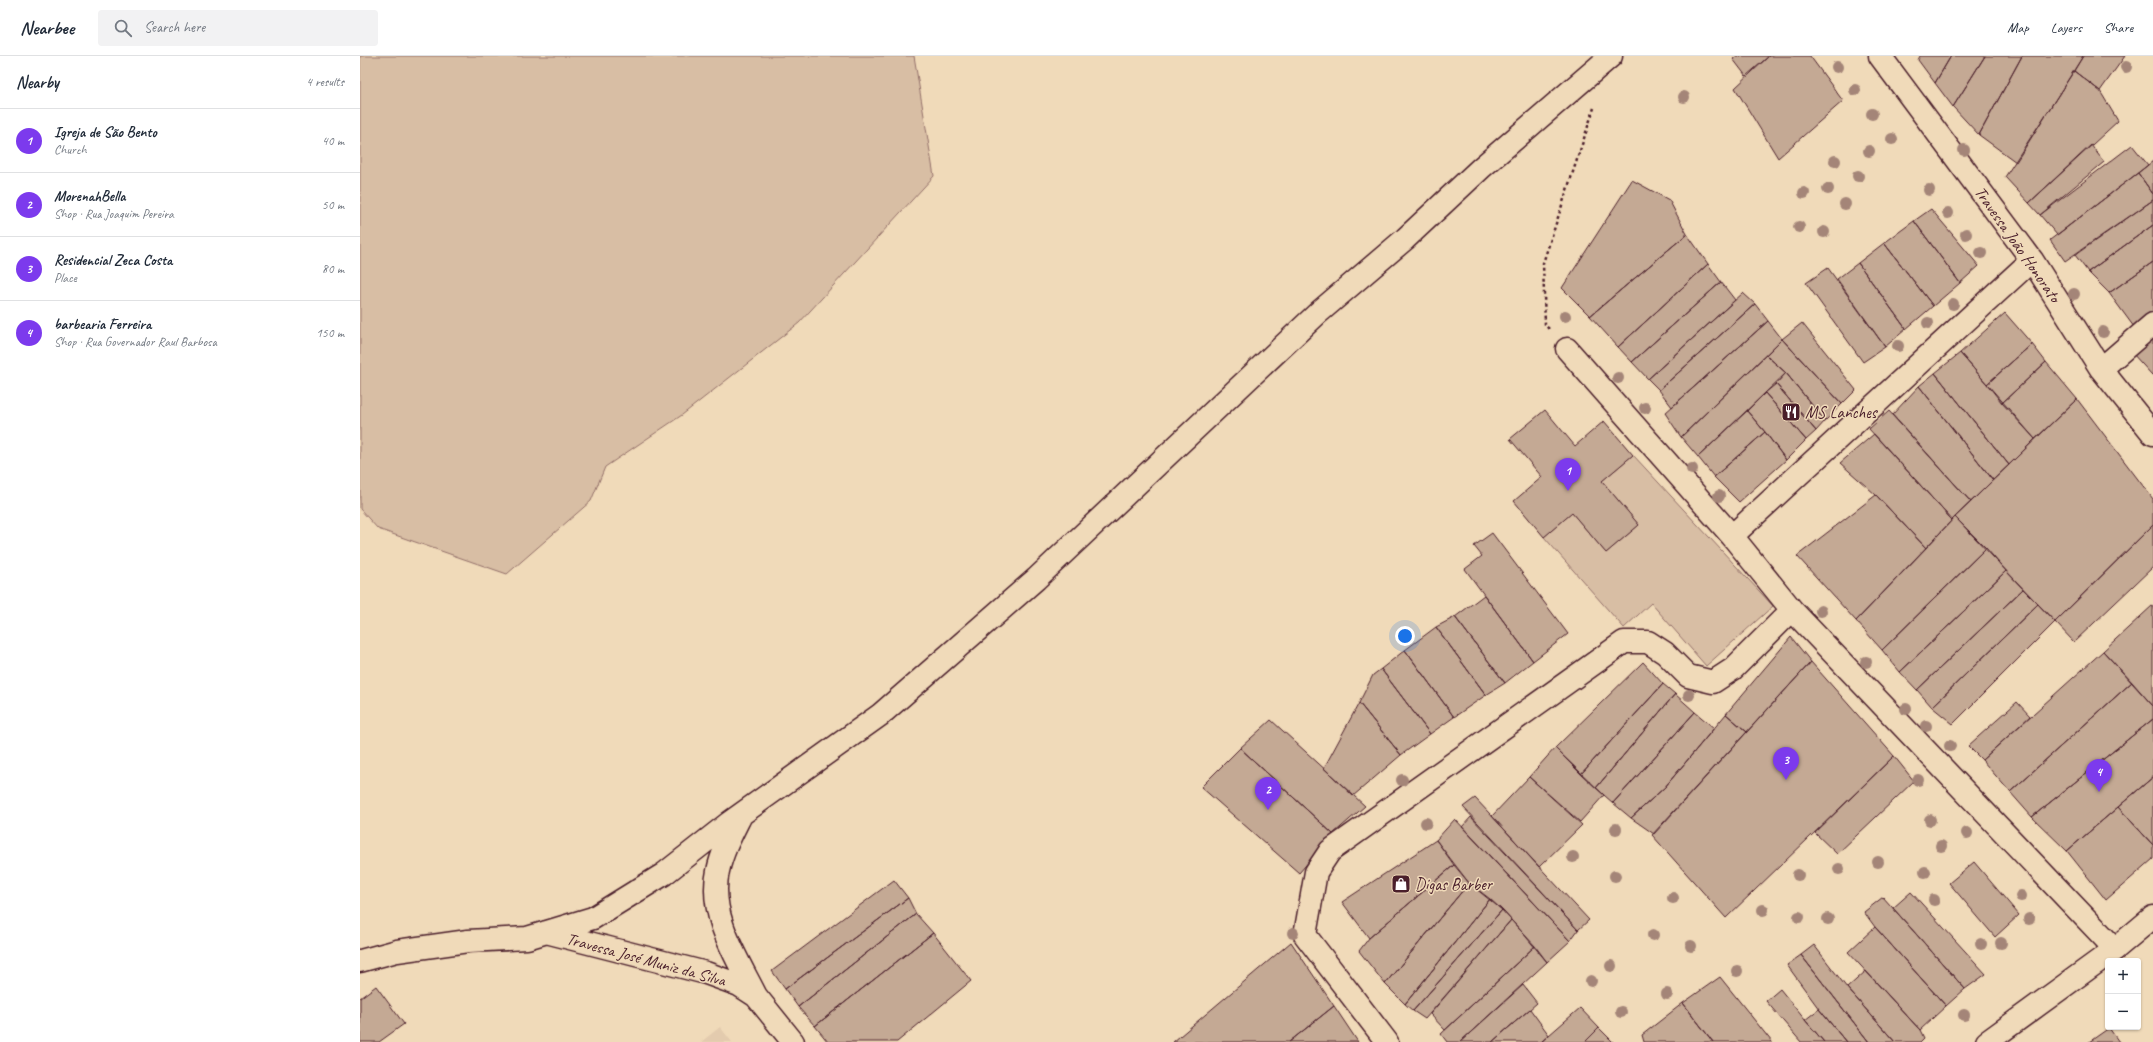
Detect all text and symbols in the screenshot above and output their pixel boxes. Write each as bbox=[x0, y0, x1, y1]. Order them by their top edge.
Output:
search box bbox=[98, 10, 378, 46]
text: Nearbee bbox=[20, 16, 74, 40]
icon: search bbox=[112, 17, 134, 39]
text: Search here bbox=[144, 18, 205, 37]
text: Map bbox=[2007, 19, 2029, 36]
text: Layers bbox=[2051, 19, 2082, 36]
text: Share bbox=[2104, 19, 2133, 36]
text: Nearby bbox=[16, 72, 59, 93]
text: 4 results bbox=[306, 74, 344, 90]
text: Igreja de São Bento bbox=[54, 123, 157, 142]
text: 1 bbox=[26, 133, 32, 149]
text: 40 m bbox=[322, 133, 344, 149]
text: Church bbox=[54, 142, 87, 158]
street label: Travessa João Honorato bbox=[1970, 182, 2067, 308]
text: MorenahBella bbox=[54, 187, 125, 206]
text: 2 bbox=[26, 197, 32, 213]
text: 50 m bbox=[322, 197, 344, 213]
text: Shop · Rua Joaquim Pereira bbox=[54, 206, 174, 222]
text: Residencial Zeca Costa bbox=[54, 251, 172, 270]
text: 3 bbox=[26, 261, 32, 277]
text: 80 m bbox=[322, 261, 344, 277]
text: Place bbox=[54, 270, 77, 286]
text: barbearia Ferreira bbox=[54, 315, 151, 334]
text: 4 bbox=[26, 325, 32, 341]
text: 150 m bbox=[316, 325, 344, 341]
text: Shop · Rua Governador Raul Barbosa bbox=[54, 334, 217, 350]
restaurant icon: MS Lanches bbox=[1780, 401, 1802, 423]
place label: MS Lanches bbox=[1805, 402, 1879, 423]
pin: 1 bbox=[1555, 458, 1581, 491]
your location bbox=[1395, 626, 1415, 646]
pin: 3 bbox=[1773, 747, 1799, 780]
pin: 4 bbox=[2086, 759, 2112, 792]
pin: 2 bbox=[1255, 777, 1281, 810]
shop icon: Digas Barber bbox=[1390, 873, 1412, 895]
place label: Digas Barber bbox=[1415, 874, 1494, 895]
street label: Travessa José Muniz da Silva bbox=[564, 928, 729, 991]
map controls bbox=[2105, 958, 2141, 1030]
button: + bbox=[2105, 958, 2141, 994]
button: − bbox=[2105, 994, 2141, 1030]

